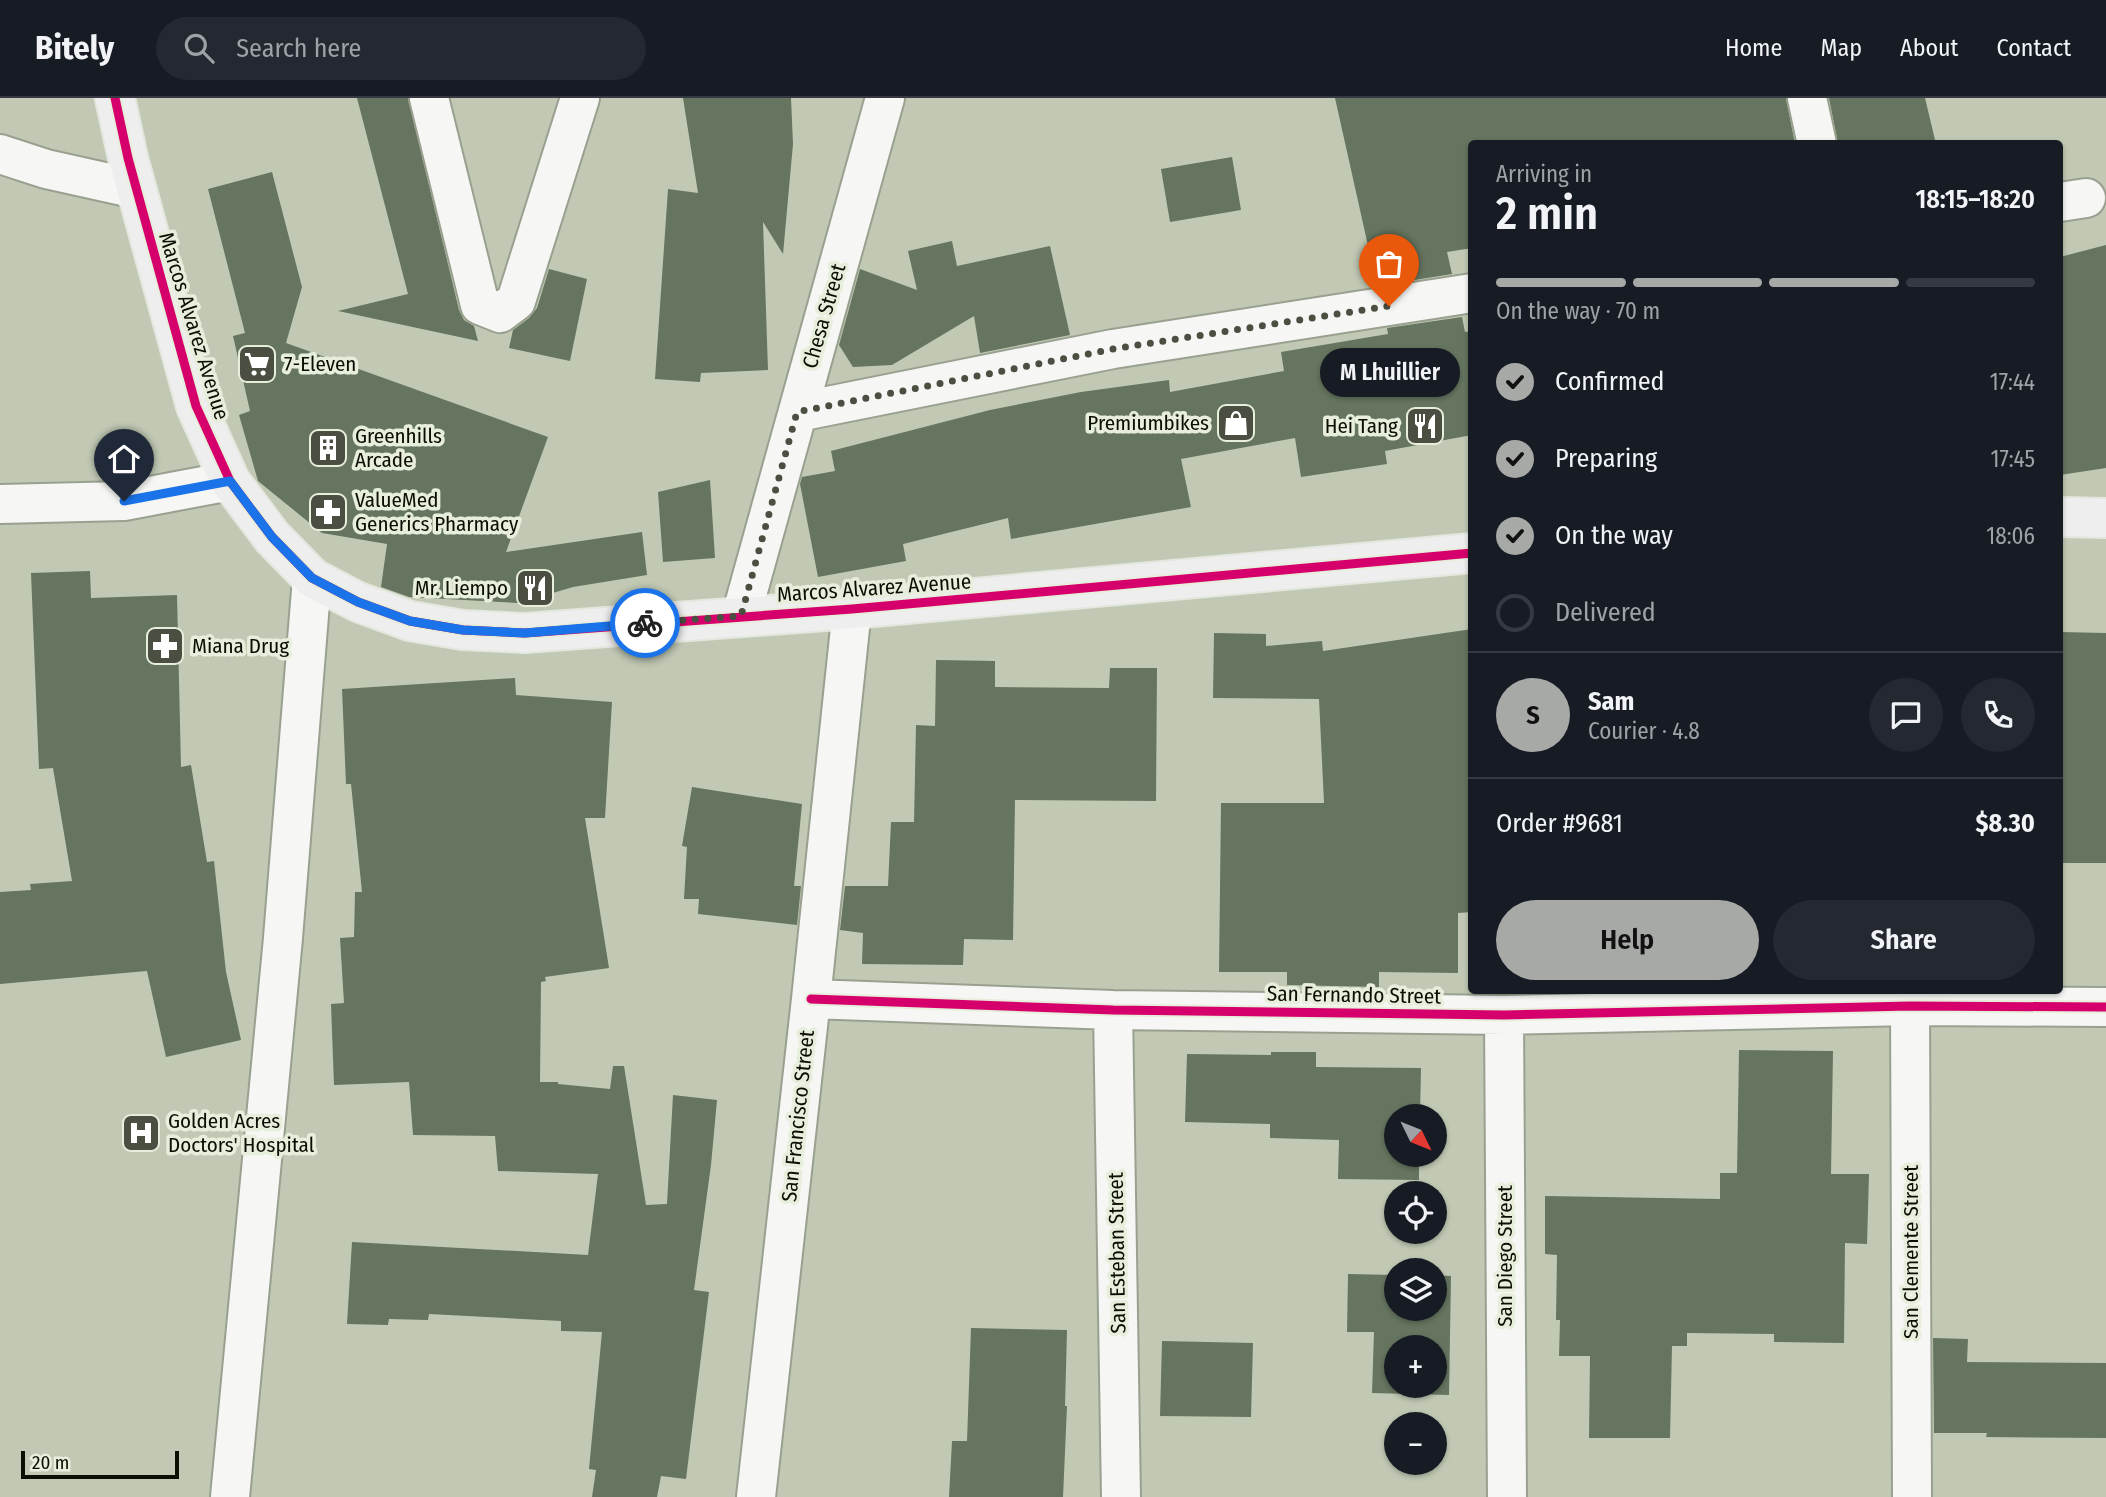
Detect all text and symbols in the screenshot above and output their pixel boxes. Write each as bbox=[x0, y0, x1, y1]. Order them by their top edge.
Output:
search box bbox=[156, 17, 646, 80]
text: Bitely bbox=[35, 28, 114, 68]
icon: search bbox=[180, 29, 218, 67]
text: Search here bbox=[236, 33, 361, 64]
text: Home bbox=[1725, 34, 1782, 62]
text: Map bbox=[1820, 34, 1862, 62]
text: About bbox=[1900, 34, 1958, 62]
text: Contact bbox=[1996, 34, 2071, 62]
text: Arriving in bbox=[1496, 160, 1592, 188]
text: 18:15–18:20 bbox=[1915, 184, 2035, 215]
text: 2 min bbox=[1496, 186, 1598, 241]
street label: Marcos Alvarez Avenue bbox=[153, 229, 235, 423]
pin bbox=[1359, 234, 1419, 306]
icon: bag bbox=[1370, 245, 1408, 283]
street label: Chesa Street bbox=[797, 261, 851, 371]
text: On the way · 70 m bbox=[1496, 297, 1660, 325]
supermarket icon: 7-Eleven bbox=[236, 343, 278, 385]
callout: M Lhuillier bbox=[1319, 348, 1459, 397]
place label: 7-Eleven bbox=[284, 351, 356, 377]
text: M Lhuillier bbox=[1340, 358, 1440, 386]
icon: check bbox=[1496, 363, 1534, 401]
text: Confirmed bbox=[1555, 366, 1665, 397]
text: 17:44 bbox=[1990, 368, 2035, 396]
shop icon: Premiumbikes bbox=[1215, 402, 1257, 444]
restaurant icon: Hei Tang bbox=[1404, 405, 1446, 447]
place label: Premiumbikes bbox=[1087, 410, 1209, 436]
place label: Hei Tang bbox=[1325, 413, 1398, 439]
place label: Greenhills Arcade bbox=[355, 423, 442, 473]
building icon: Greenhills Arcade bbox=[307, 427, 349, 469]
pin bbox=[94, 429, 154, 501]
icon: home bbox=[105, 440, 143, 478]
icon: check bbox=[1496, 440, 1534, 478]
text: Preparing bbox=[1555, 443, 1657, 474]
text: 17:45 bbox=[1990, 445, 2035, 473]
place label: ValueMed Generics Pharmacy bbox=[355, 487, 519, 537]
pharmacy icon: ValueMed Generics Pharmacy bbox=[307, 491, 349, 533]
icon: check bbox=[1496, 517, 1534, 555]
text: On the way bbox=[1555, 520, 1673, 551]
text: 18:06 bbox=[1986, 522, 2035, 550]
restaurant icon: Mr. Liempo bbox=[514, 567, 556, 609]
street label: Marcos Alvarez Avenue bbox=[776, 568, 972, 608]
place label: Mr. Liempo bbox=[415, 575, 508, 601]
courier bbox=[610, 588, 680, 658]
text: Delivered bbox=[1555, 597, 1656, 628]
icon: bike bbox=[626, 604, 664, 642]
pharmacy icon: Miana Drug bbox=[144, 625, 186, 667]
place label: Miana Drug bbox=[192, 633, 289, 659]
button: chat bbox=[1869, 678, 1943, 752]
button: phone bbox=[1961, 678, 2035, 752]
text: Sam bbox=[1588, 686, 1634, 717]
text: S bbox=[1526, 700, 1540, 731]
text: Courier · 4.8 bbox=[1588, 717, 1700, 745]
text: Order #9681 bbox=[1496, 808, 1623, 839]
text: $8.30 bbox=[1975, 808, 2035, 839]
button: Help bbox=[1496, 900, 1759, 980]
button: Share bbox=[1773, 900, 2035, 980]
street label: San Fernando Street bbox=[1267, 980, 1441, 1010]
street label: San Francisco Street bbox=[776, 1029, 820, 1203]
north arrow bbox=[1384, 1104, 1447, 1167]
map controls bbox=[1384, 1104, 1447, 1475]
place label: Golden Acres Doctors' Hospital bbox=[168, 1108, 315, 1158]
hospital icon: Golden Acres Doctors' Hospital bbox=[120, 1112, 162, 1154]
street label: San Clemente Street bbox=[1898, 1165, 1924, 1339]
street label: San Esteban Street bbox=[1103, 1172, 1131, 1334]
button: locate bbox=[1384, 1181, 1447, 1244]
street label: San Diego Street bbox=[1492, 1185, 1518, 1327]
button: layers bbox=[1384, 1258, 1447, 1321]
button: + bbox=[1384, 1335, 1447, 1398]
button: − bbox=[1384, 1412, 1447, 1475]
scale bar bbox=[21, 1448, 178, 1480]
text: 20 m bbox=[32, 1451, 69, 1474]

